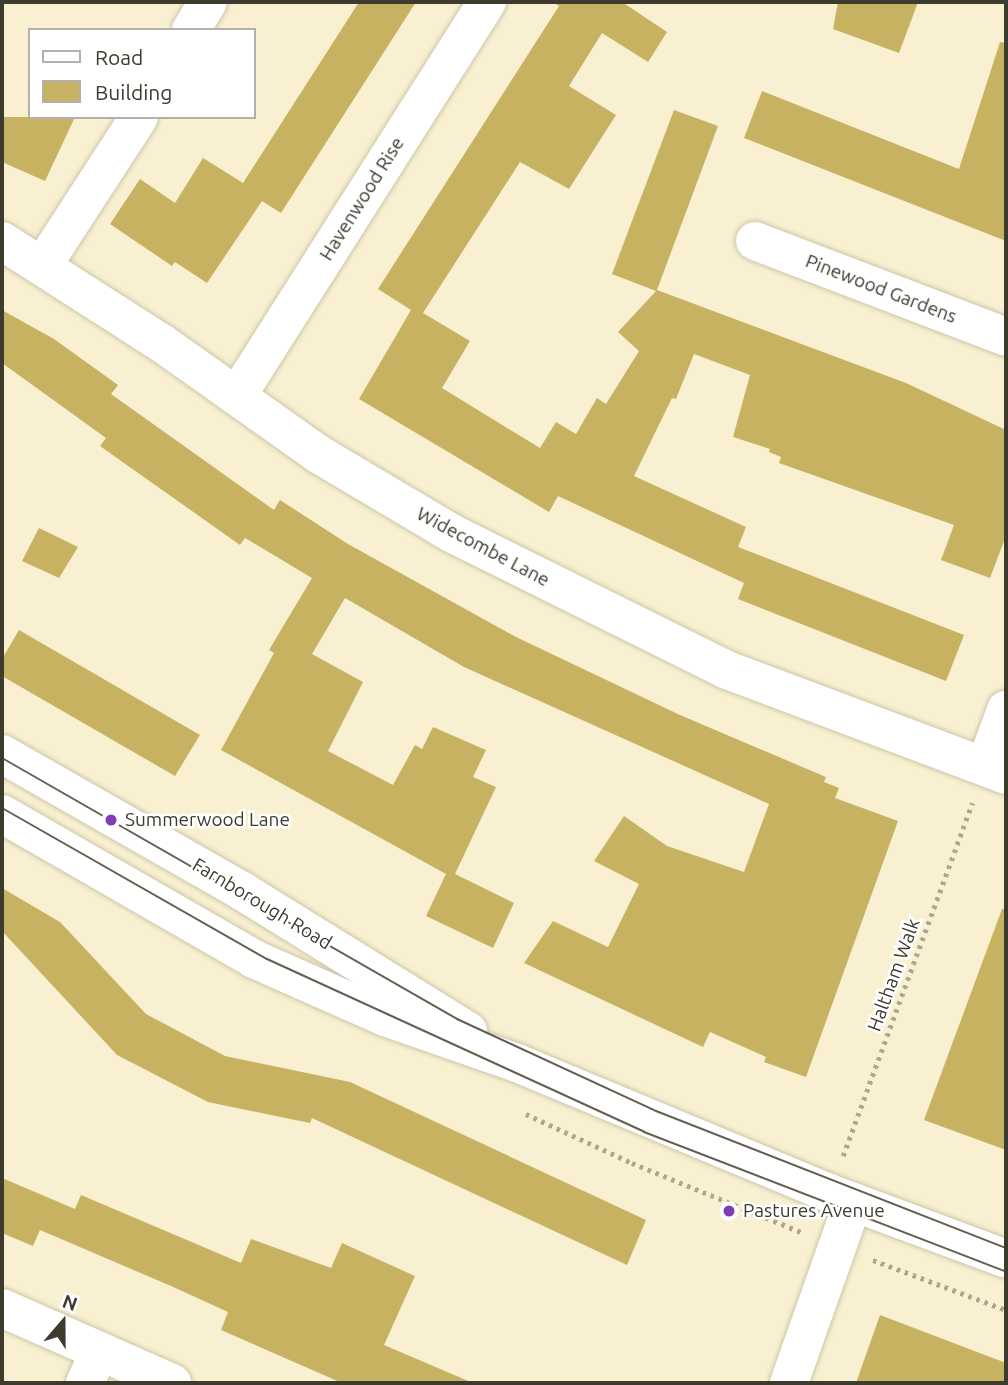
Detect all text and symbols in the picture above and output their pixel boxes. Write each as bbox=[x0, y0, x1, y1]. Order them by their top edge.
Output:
legend bbox=[28, 28, 256, 119]
text: Road bbox=[95, 45, 143, 69]
text: Building bbox=[95, 80, 172, 104]
street label: Havenwood Rise bbox=[315, 133, 409, 265]
street label: Pinewood Gardens bbox=[802, 250, 960, 328]
street label: Widecombe Lane bbox=[413, 502, 553, 592]
place label: Summerwood Lane bbox=[125, 809, 290, 831]
marker: Summerwood Lane bbox=[103, 812, 119, 828]
street label: Farnborough Road bbox=[188, 853, 336, 955]
street label: Haltham Walk bbox=[863, 915, 925, 1035]
place label: Pastures Avenue bbox=[743, 1200, 885, 1222]
marker: Pastures Avenue bbox=[721, 1203, 737, 1219]
north arrow bbox=[28, 1287, 98, 1357]
text: N bbox=[60, 1290, 81, 1315]

